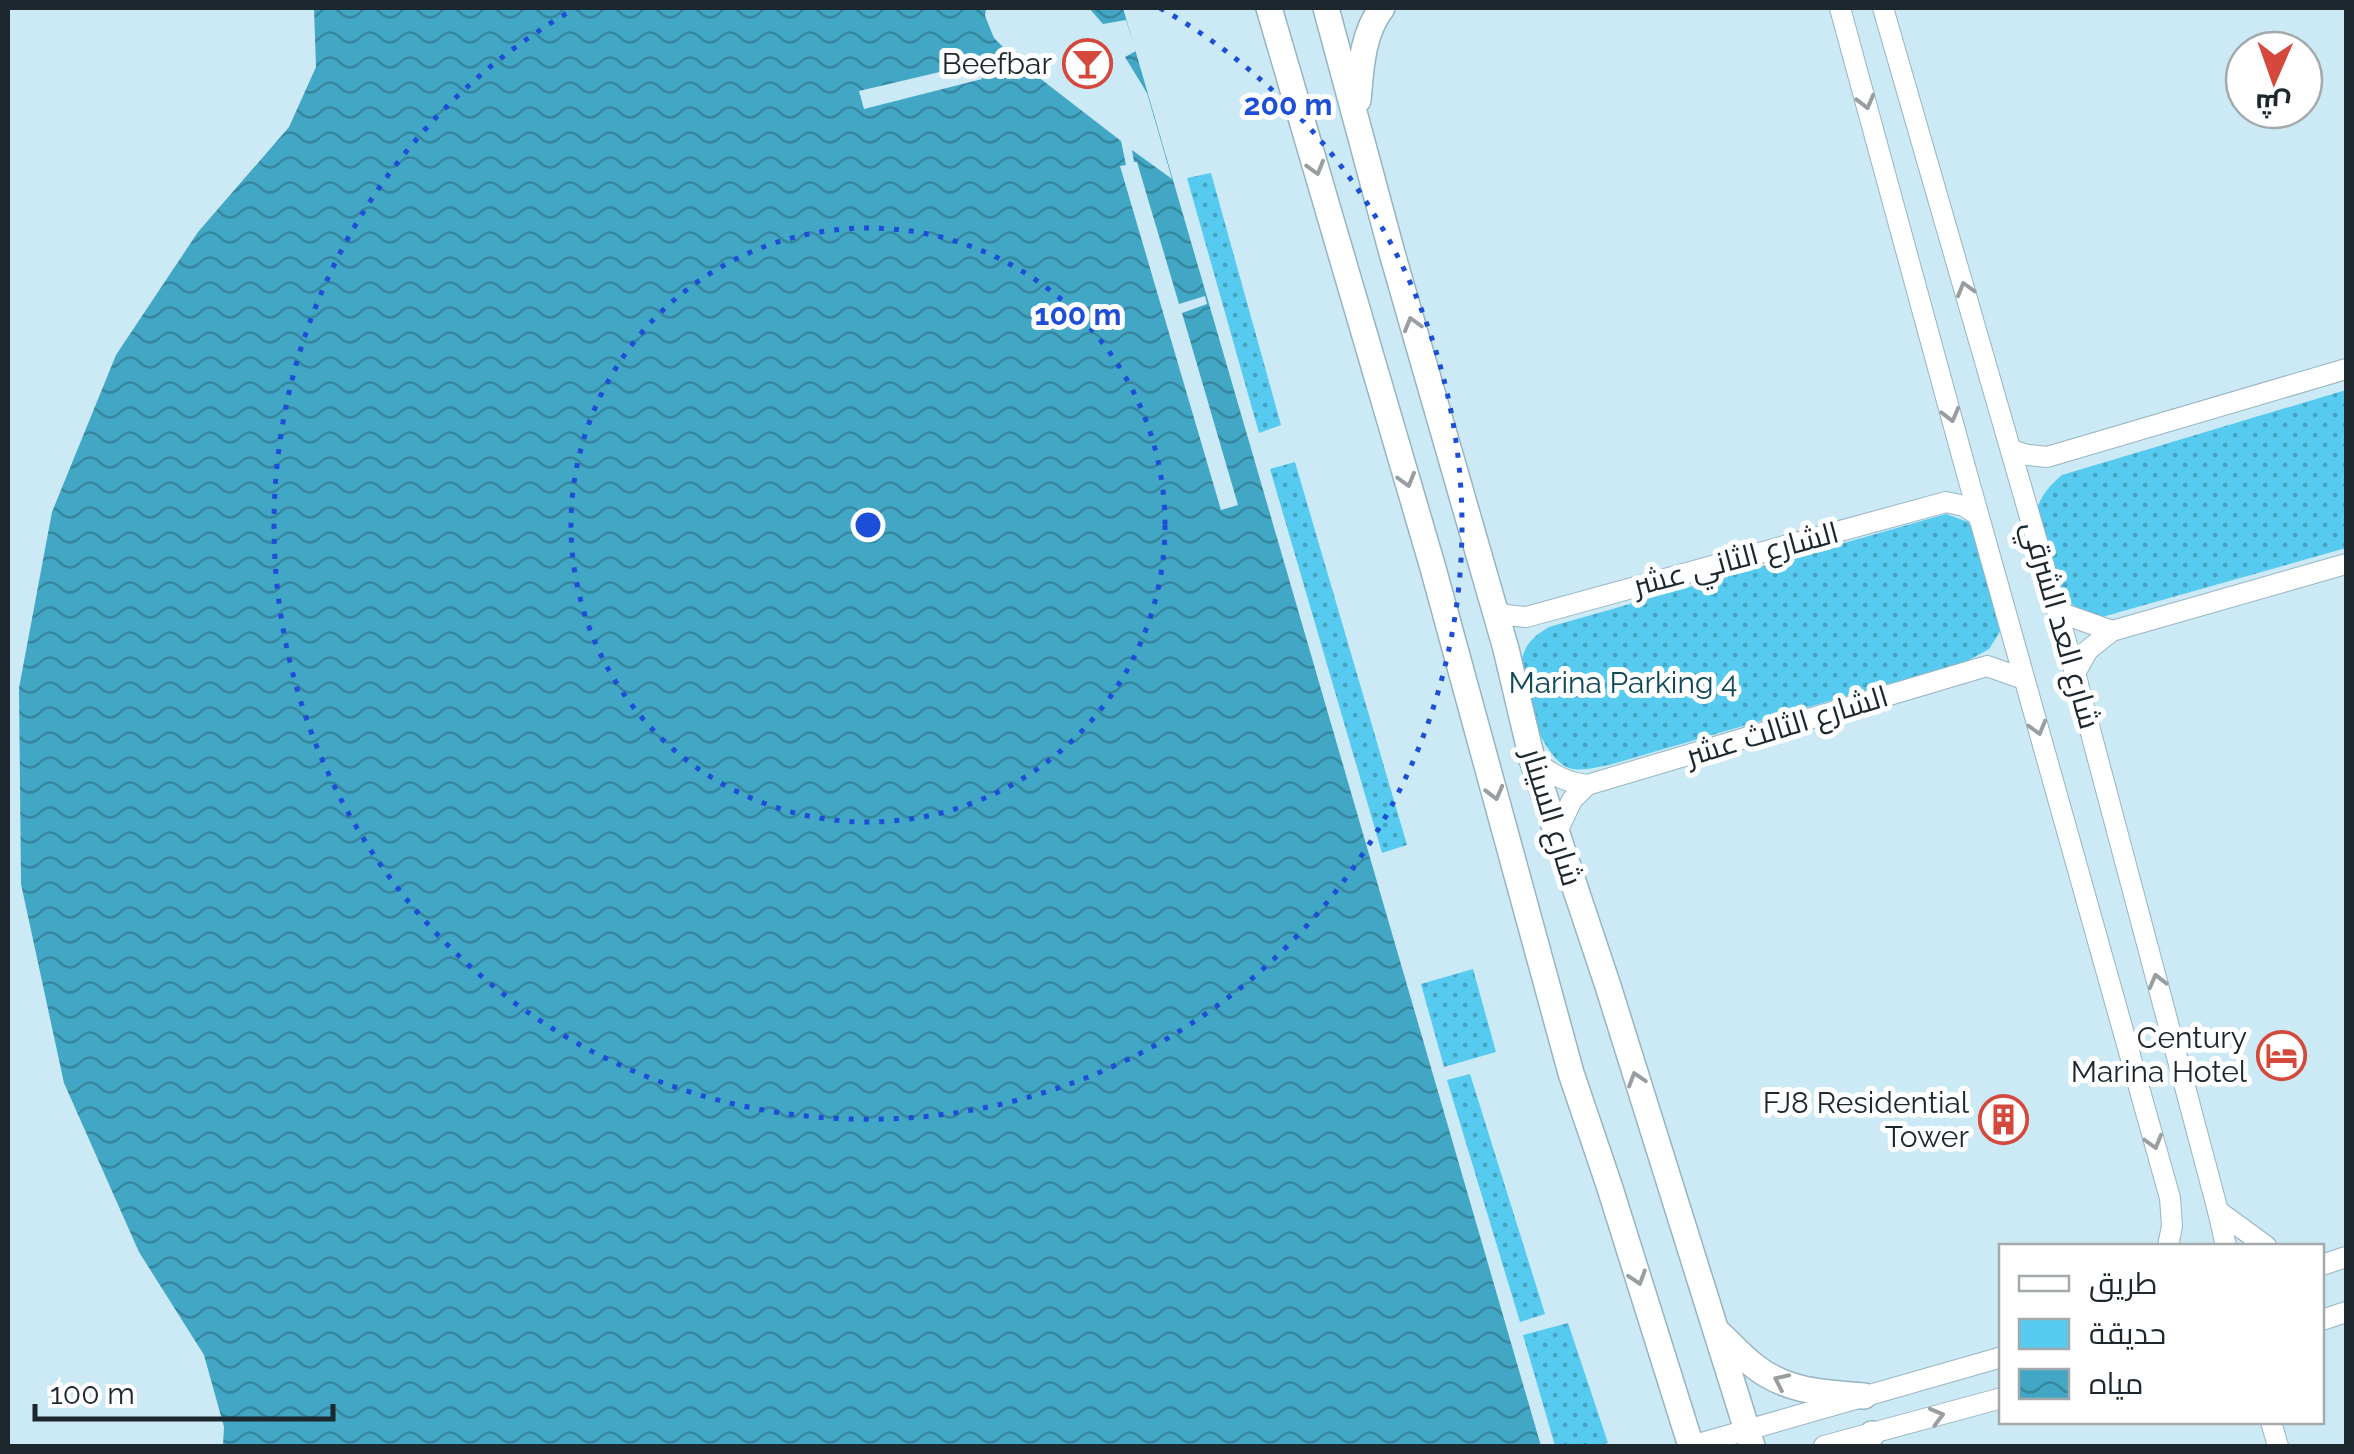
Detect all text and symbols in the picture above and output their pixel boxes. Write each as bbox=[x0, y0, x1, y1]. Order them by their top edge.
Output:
north arrow bbox=[2224, 30, 2324, 130]
bar icon: Beefbar bbox=[1061, 38, 1113, 90]
place label: Beefbar bbox=[942, 46, 1052, 81]
text: 200 m bbox=[1244, 87, 1332, 122]
text: ش bbox=[2255, 87, 2292, 122]
one-way arrow bbox=[1854, 93, 1875, 110]
one-way arrow bbox=[1304, 159, 1325, 176]
one-way arrow bbox=[1955, 281, 1976, 299]
text: 100 m bbox=[1035, 297, 1121, 332]
one-way arrow bbox=[1403, 315, 1424, 333]
one-way arrow bbox=[1939, 406, 1960, 423]
one-way arrow bbox=[1396, 471, 1417, 488]
centre of rings bbox=[850, 507, 886, 543]
street label: الشارع الثاني عشر bbox=[1627, 514, 1844, 609]
street label: شارع العد الشرقي bbox=[2009, 517, 2108, 734]
park label: Marina Parking 4 bbox=[1509, 665, 1737, 700]
street label: الشارع الثالث عشر bbox=[1680, 678, 1893, 776]
one-way arrow bbox=[2026, 719, 2047, 736]
street label: شارع السينار bbox=[1511, 742, 1590, 891]
one-way arrow bbox=[1483, 784, 1504, 801]
one-way arrow bbox=[2148, 973, 2169, 990]
place label: Century Marina Hotel bbox=[2071, 1020, 2248, 1089]
hotel icon: Century Marina Hotel bbox=[2256, 1029, 2308, 1081]
one-way arrow bbox=[1627, 1071, 1648, 1088]
place label: FJ8 Residential Tower bbox=[1763, 1085, 1970, 1154]
building icon: FJ8 Residential Tower bbox=[1978, 1094, 2030, 1146]
one-way arrow bbox=[2142, 1133, 2163, 1150]
legend bbox=[1999, 1244, 2324, 1424]
text: طريق bbox=[2089, 1266, 2158, 1302]
one-way arrow bbox=[1627, 1268, 1647, 1285]
text: حديقة bbox=[2089, 1316, 2166, 1351]
scale bar bbox=[35, 1359, 332, 1421]
text: مياه bbox=[2089, 1366, 2143, 1401]
one-way arrow bbox=[1773, 1374, 1791, 1394]
text: 100 m bbox=[50, 1376, 135, 1411]
one-way arrow bbox=[1928, 1407, 1945, 1428]

